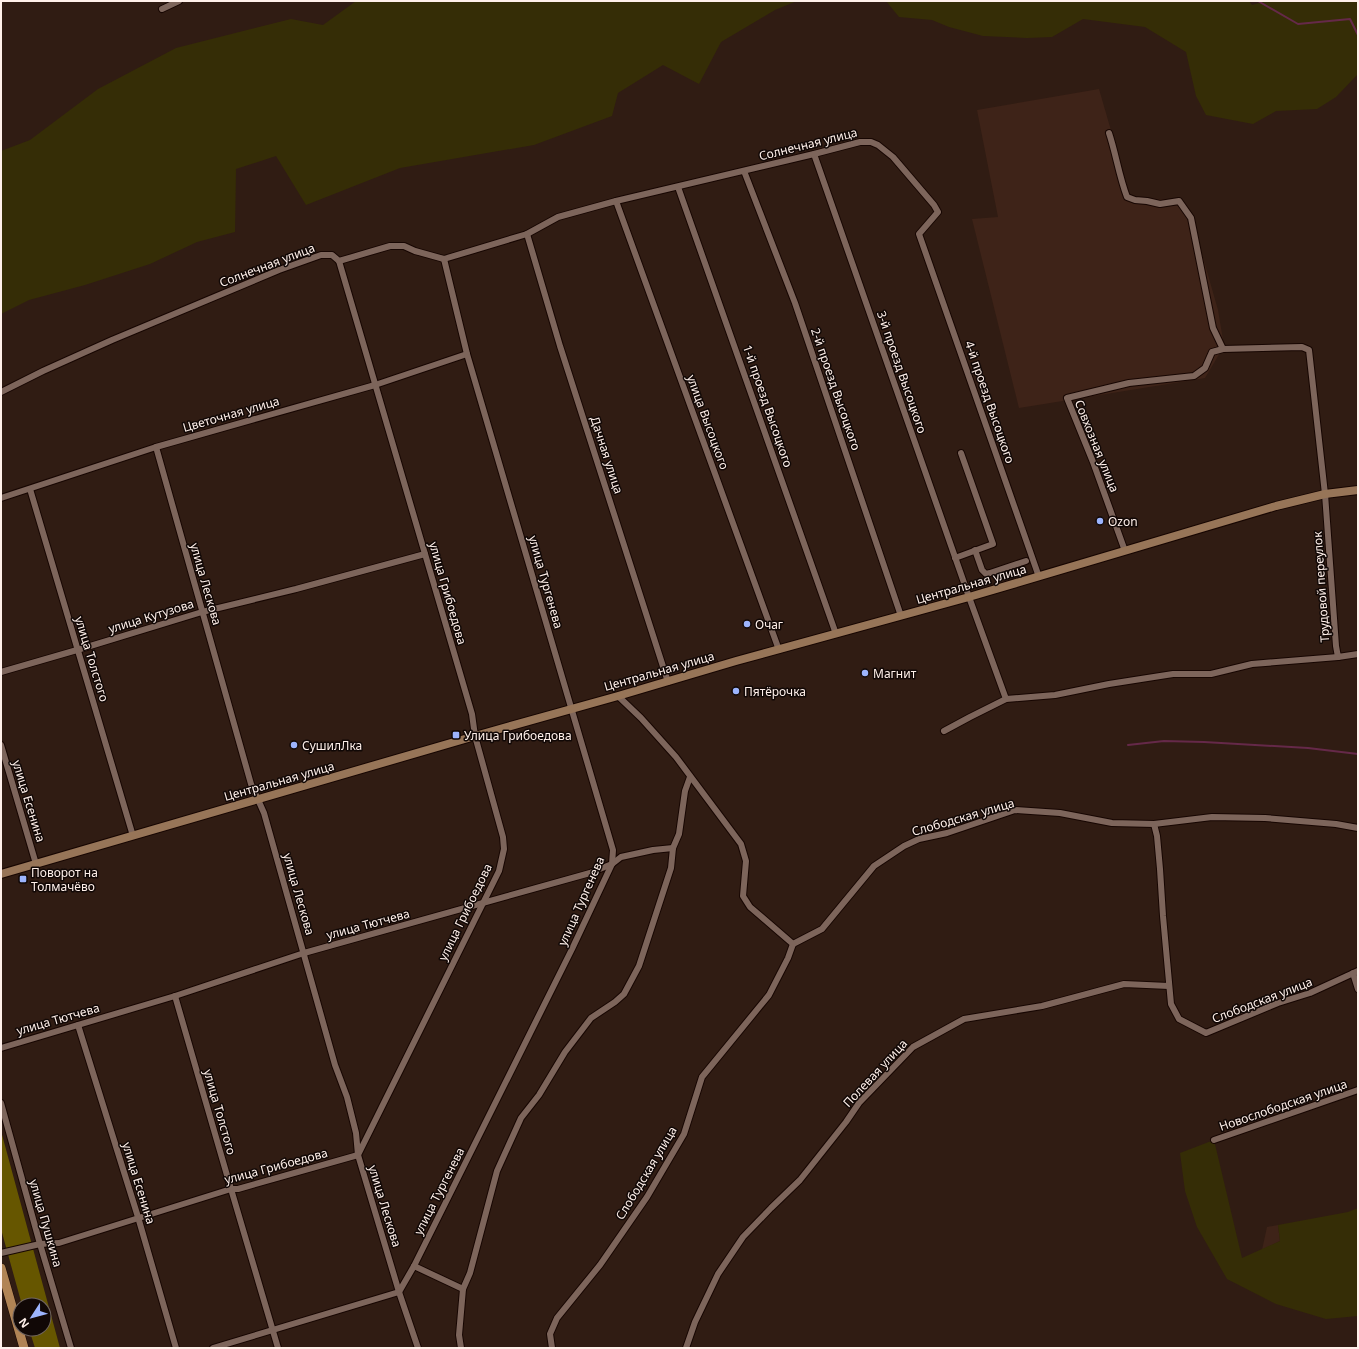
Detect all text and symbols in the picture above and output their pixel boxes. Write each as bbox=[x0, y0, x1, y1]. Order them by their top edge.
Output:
street label: Солнечная улица bbox=[757, 124, 859, 164]
street label: Солнечная улица bbox=[217, 239, 317, 291]
street label: 3-й проезд Высоцкого bbox=[873, 308, 931, 436]
street label: 2-й проезд Высоцкого bbox=[807, 325, 865, 453]
street label: 4-й проезд Высоцкого bbox=[961, 338, 1019, 466]
street label: 1-й проезд Высоцкого bbox=[739, 342, 797, 470]
street label: улица Высоцкого bbox=[683, 372, 733, 472]
street label: Цветочная улица bbox=[181, 392, 281, 436]
street label: Совхозная улица bbox=[1071, 397, 1123, 495]
street label: Дачная улица bbox=[586, 414, 628, 496]
place label: Ozon bbox=[1108, 513, 1138, 530]
marker: Ozon bbox=[1095, 516, 1105, 526]
street label: Трудовой переулок bbox=[1309, 530, 1333, 643]
street label: улица Тургенева bbox=[525, 533, 567, 631]
street label: улица Грибоедова bbox=[425, 540, 471, 646]
street label: улица Лескова bbox=[186, 541, 226, 627]
street label: Центральная улица bbox=[914, 560, 1028, 608]
street label: улица Кутузова bbox=[106, 595, 196, 637]
street label: улица Толстого bbox=[71, 614, 113, 704]
place label: Очаг bbox=[755, 616, 783, 633]
marker: Очаг bbox=[742, 619, 752, 629]
street label: Центральная улица bbox=[602, 647, 716, 695]
place label: Магнит bbox=[873, 665, 917, 682]
marker: Магнит bbox=[860, 668, 870, 678]
place label: Пятёрочка bbox=[744, 683, 806, 700]
marker: Пятёрочка bbox=[731, 686, 741, 696]
place label: Улица Грибоедова bbox=[464, 727, 572, 744]
marker: Улица Грибоедова bbox=[451, 730, 461, 740]
place label: СушилЛка bbox=[302, 737, 362, 754]
marker: СушилЛка bbox=[289, 740, 299, 750]
street label: Центральная улица bbox=[222, 757, 336, 805]
street label: улица Есенина bbox=[8, 758, 50, 844]
street label: Слободская улица bbox=[910, 794, 1016, 840]
street label: улица Лескова bbox=[279, 851, 319, 937]
street label: улица Тургенева bbox=[554, 854, 608, 948]
street label: улица Грибоедова bbox=[434, 861, 496, 963]
place label: Поворот на Толмачёво bbox=[31, 864, 98, 895]
marker: Поворот на Толмачёво bbox=[18, 874, 28, 884]
street label: улица Тютчева bbox=[324, 905, 412, 943]
street label: Слободская улица bbox=[1209, 973, 1315, 1027]
street label: улица Тютчева bbox=[15, 999, 101, 1039]
street label: Полевая улица bbox=[839, 1035, 911, 1111]
street label: улица Толстого bbox=[200, 1067, 240, 1157]
street label: Новослободская улица bbox=[1217, 1075, 1349, 1135]
street label: Слободская улица bbox=[611, 1123, 681, 1223]
street label: улица Есенина bbox=[118, 1140, 160, 1226]
street label: улица Грибоедова bbox=[222, 1144, 330, 1188]
street label: улица Тургенева bbox=[410, 1144, 468, 1238]
street label: улица Лескова bbox=[364, 1163, 406, 1249]
street label: улица Пушкина bbox=[25, 1177, 67, 1269]
north arrow bbox=[12, 1297, 52, 1337]
text: N bbox=[15, 1315, 32, 1331]

